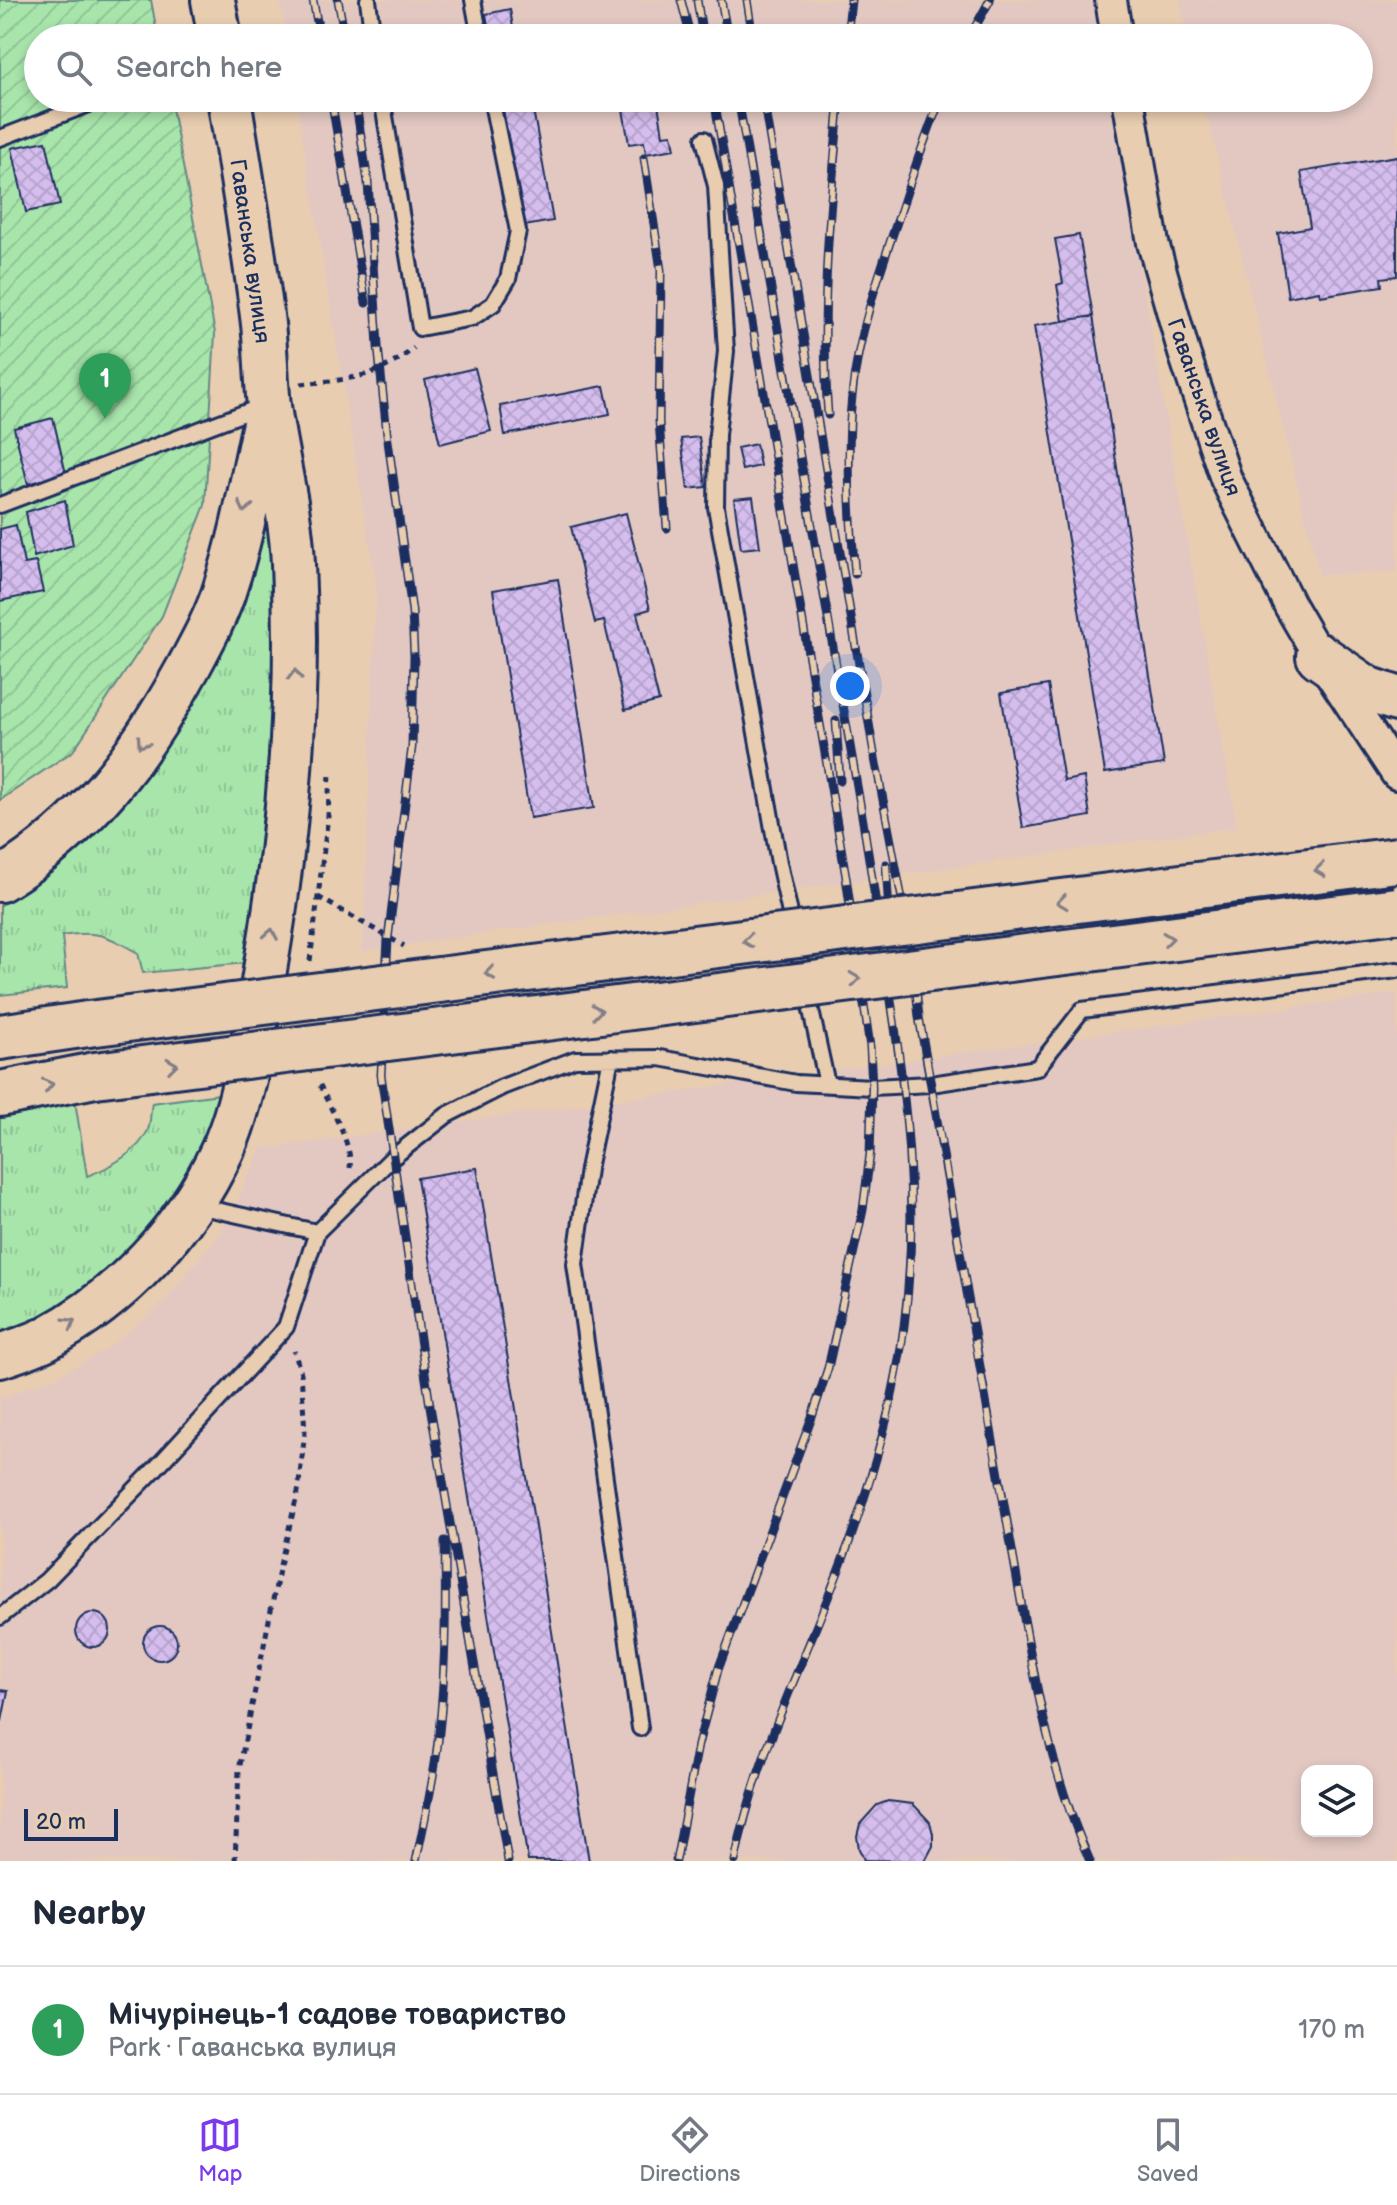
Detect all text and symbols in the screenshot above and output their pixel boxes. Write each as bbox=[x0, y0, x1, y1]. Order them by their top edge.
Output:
search box bbox=[24, 24, 1373, 112]
icon: search bbox=[52, 46, 96, 90]
text: Search here bbox=[116, 50, 282, 86]
street label: Гаванська вулиця bbox=[223, 157, 276, 345]
street label: Гаванська вулиця bbox=[1161, 315, 1247, 500]
pin: 1 bbox=[79, 353, 131, 419]
one-way arrow bbox=[237, 500, 254, 513]
your location bbox=[830, 666, 870, 706]
one-way arrow bbox=[286, 668, 303, 681]
one-way arrow bbox=[137, 735, 152, 749]
one-way arrow bbox=[1313, 861, 1326, 878]
one-way arrow bbox=[1055, 893, 1068, 910]
one-way arrow bbox=[262, 927, 279, 941]
one-way arrow bbox=[1161, 931, 1175, 948]
one-way arrow bbox=[741, 933, 754, 950]
one-way arrow bbox=[483, 965, 496, 982]
one-way arrow bbox=[849, 970, 862, 987]
one-way arrow bbox=[590, 1003, 604, 1020]
one-way arrow bbox=[166, 1056, 179, 1073]
one-way arrow bbox=[40, 1077, 54, 1094]
one-way arrow bbox=[62, 1318, 76, 1333]
map controls bbox=[1301, 1765, 1373, 1837]
button: layers bbox=[1301, 1765, 1373, 1837]
scale bar bbox=[24, 1805, 118, 1841]
text: 20 m bbox=[36, 1809, 86, 1836]
text: Nearby bbox=[32, 1893, 146, 1934]
text: Мічурінець-1 садове товариство bbox=[108, 1997, 566, 2033]
text: 1 bbox=[53, 2015, 63, 2046]
text: 170 m bbox=[1298, 2015, 1365, 2046]
text: Park · Гаванська вулиця bbox=[108, 2033, 397, 2064]
tab: Map bbox=[198, 2113, 243, 2188]
tab: Directions bbox=[639, 2113, 740, 2188]
tab: Saved bbox=[1137, 2113, 1199, 2188]

